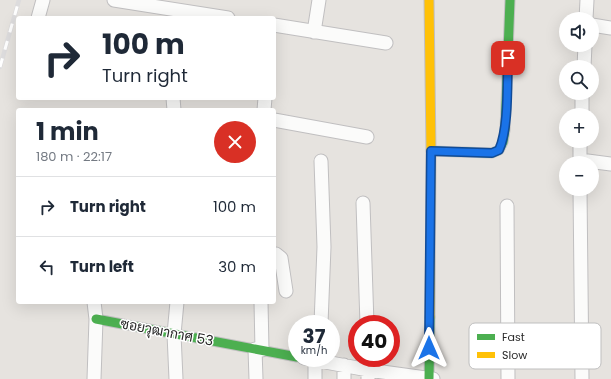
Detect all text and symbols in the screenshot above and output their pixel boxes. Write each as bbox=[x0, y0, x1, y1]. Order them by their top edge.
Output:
map controls bbox=[559, 12, 599, 196]
button: sound bbox=[559, 12, 599, 52]
text: 100 m bbox=[102, 25, 185, 64]
icon: right bbox=[36, 32, 88, 84]
pin bbox=[491, 41, 525, 75]
icon: arrive bbox=[497, 47, 519, 69]
button: search bbox=[559, 60, 599, 100]
text: Turn right bbox=[102, 63, 188, 88]
button: + bbox=[559, 108, 599, 148]
text: 1 min bbox=[36, 115, 99, 148]
button: close bbox=[214, 121, 256, 163]
text: 180 m · 22:17 bbox=[36, 147, 112, 166]
button: − bbox=[559, 156, 599, 196]
icon: right bbox=[36, 196, 58, 218]
text: Turn right bbox=[70, 196, 146, 217]
text: 100 m bbox=[213, 196, 256, 217]
icon: left bbox=[36, 256, 58, 278]
text: Turn left bbox=[70, 256, 134, 277]
text: 30 m bbox=[218, 256, 256, 277]
street label: ซอยวุฒากาศ 53 bbox=[119, 313, 215, 351]
speed limit sign: 40 bbox=[348, 315, 400, 367]
text: 37 bbox=[303, 322, 325, 350]
legend bbox=[469, 323, 601, 369]
position arrow bbox=[408, 327, 450, 369]
text: Fast bbox=[502, 329, 525, 345]
text: km/h bbox=[301, 343, 327, 358]
text: Slow bbox=[502, 347, 527, 363]

